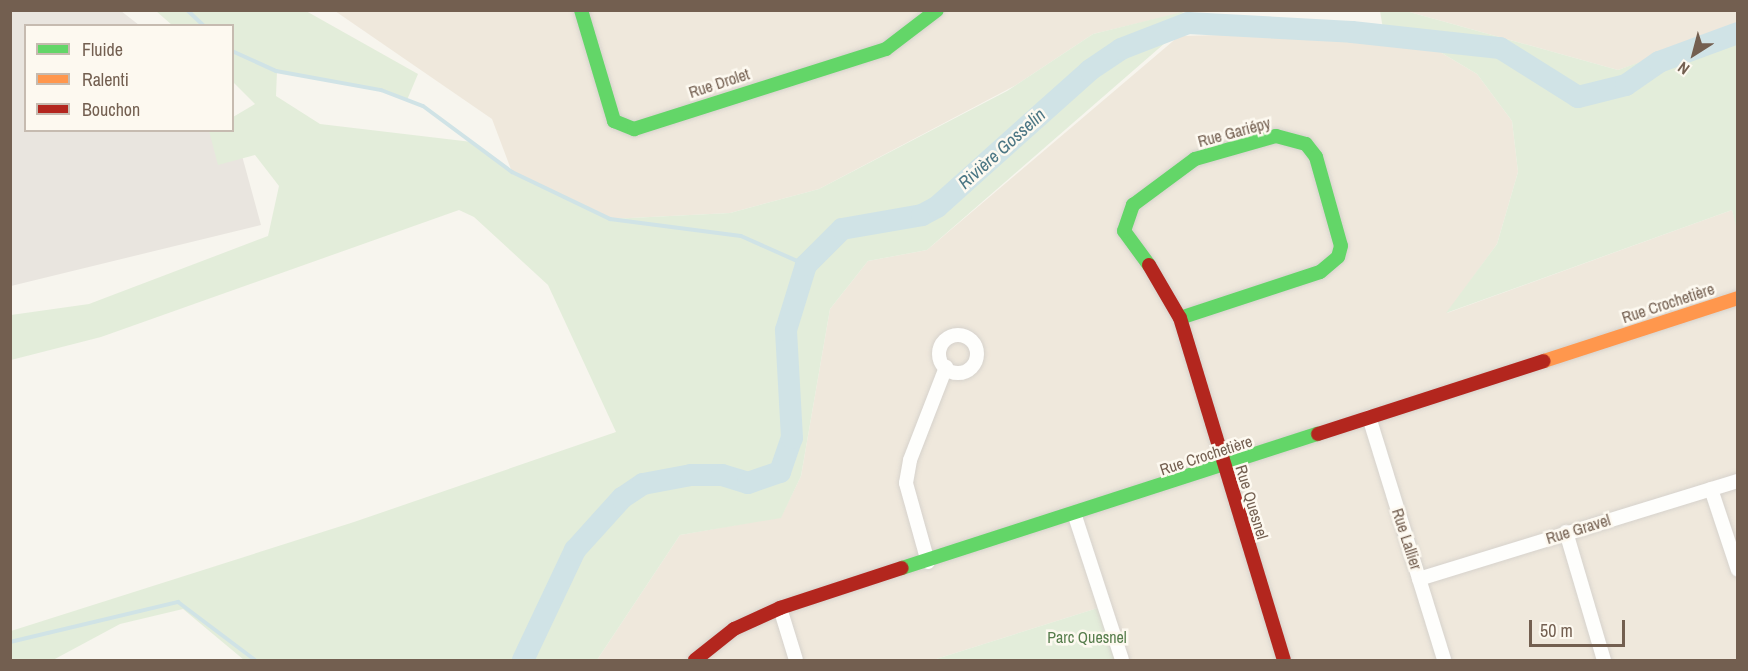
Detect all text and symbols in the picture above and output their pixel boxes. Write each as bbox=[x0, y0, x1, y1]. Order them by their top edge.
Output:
legend bbox=[24, 24, 234, 132]
north arrow bbox=[1664, 24, 1724, 84]
text: Fluide bbox=[82, 37, 123, 62]
text: N bbox=[1673, 57, 1694, 80]
street label: Rue Drolet bbox=[686, 64, 752, 102]
text: Ralenti bbox=[82, 67, 129, 92]
text: Bouchon bbox=[82, 97, 140, 122]
water label: Rivière Gosselin bbox=[954, 104, 1050, 194]
street label: Rue Gariépy bbox=[1196, 113, 1272, 151]
street label: Rue Crochetière bbox=[1619, 279, 1717, 327]
street label: Rue Crochetière bbox=[1157, 431, 1255, 479]
street label: Rue Quesnel bbox=[1232, 463, 1272, 541]
street label: Rue Lallier bbox=[1388, 506, 1426, 572]
street label: Rue Gravel bbox=[1543, 510, 1613, 548]
scale bar bbox=[1532, 608, 1628, 646]
text: 50 m bbox=[1540, 618, 1573, 643]
park label: Parc Quesnel bbox=[1047, 627, 1127, 647]

